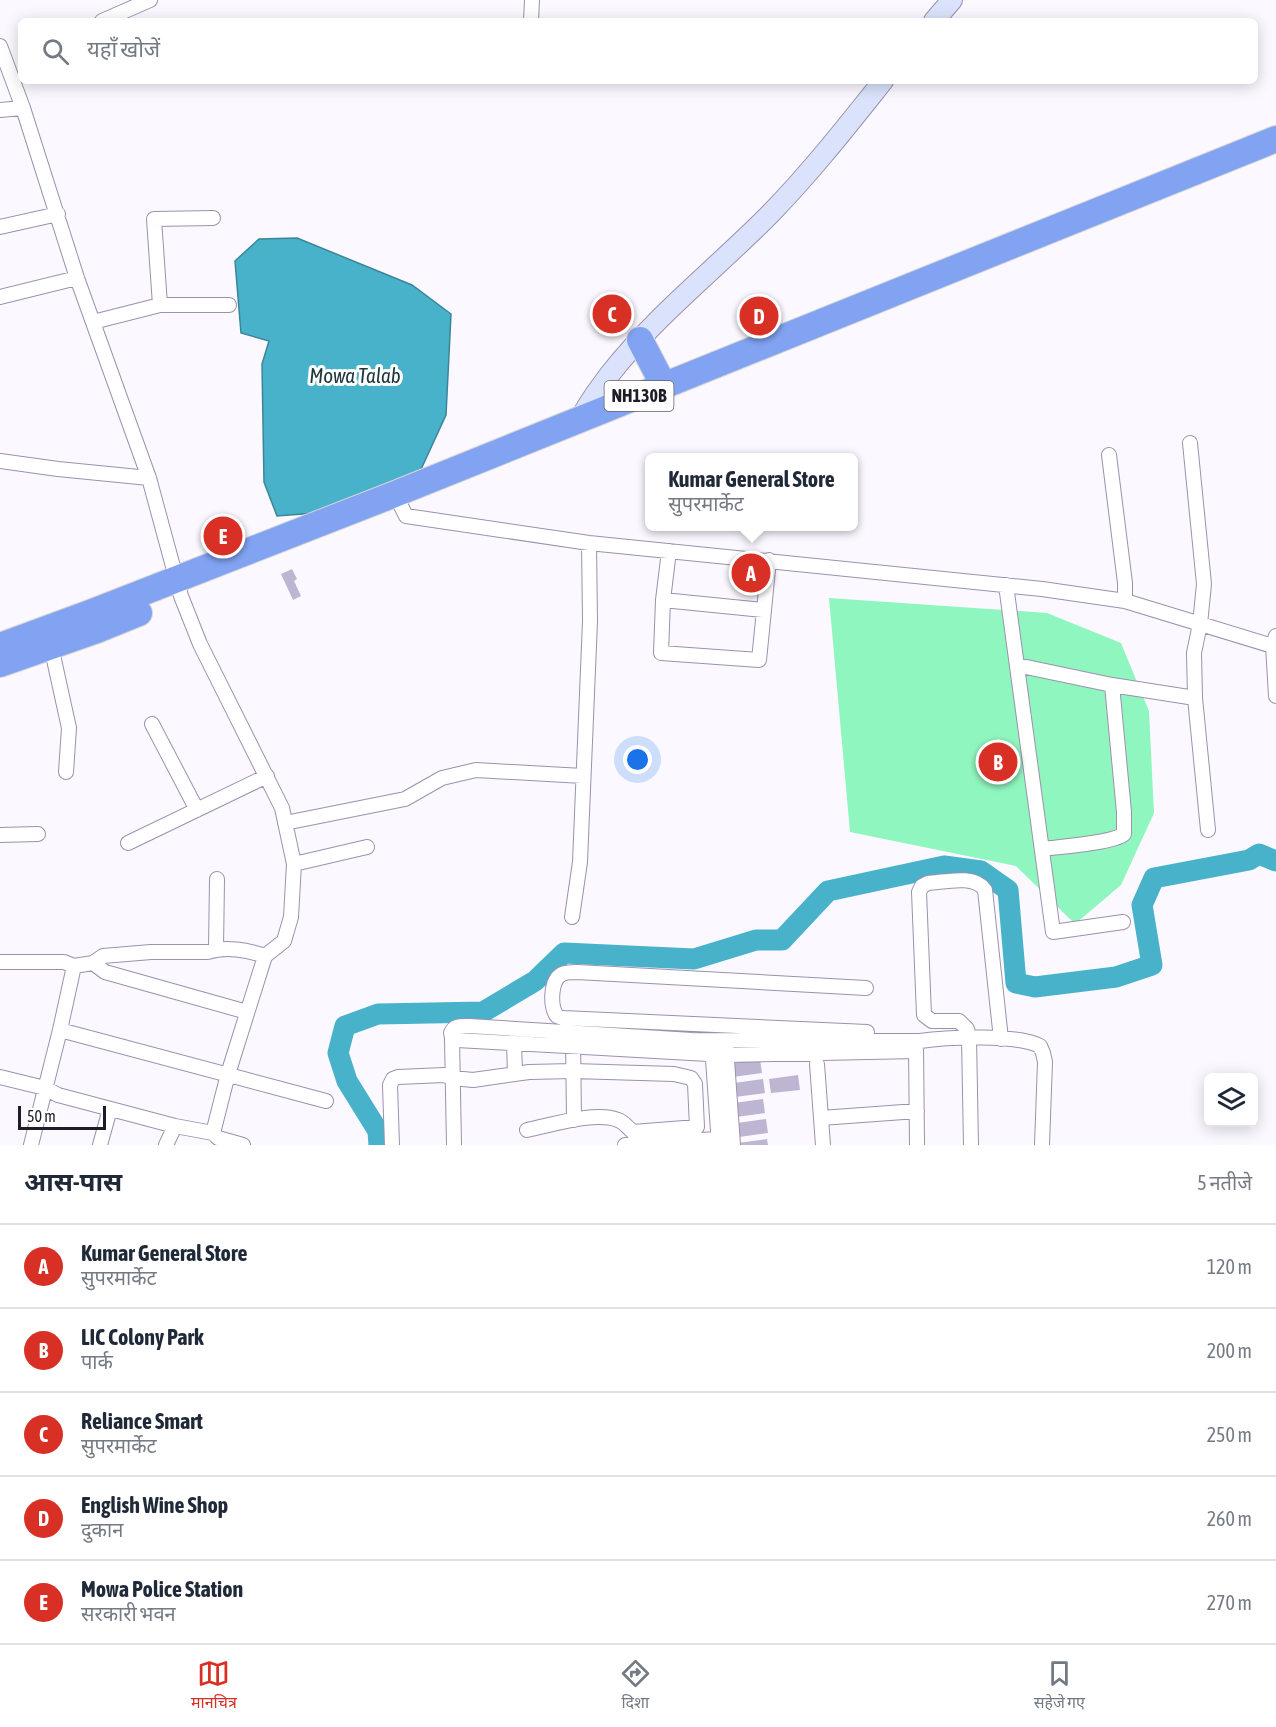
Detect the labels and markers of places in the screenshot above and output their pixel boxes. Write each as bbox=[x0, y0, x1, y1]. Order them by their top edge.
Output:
pin: C bbox=[592, 292, 632, 336]
pin: D bbox=[740, 294, 778, 338]
pin: E bbox=[204, 514, 242, 558]
pin: A bbox=[732, 550, 771, 596]
pin: B bbox=[978, 740, 1018, 784]

